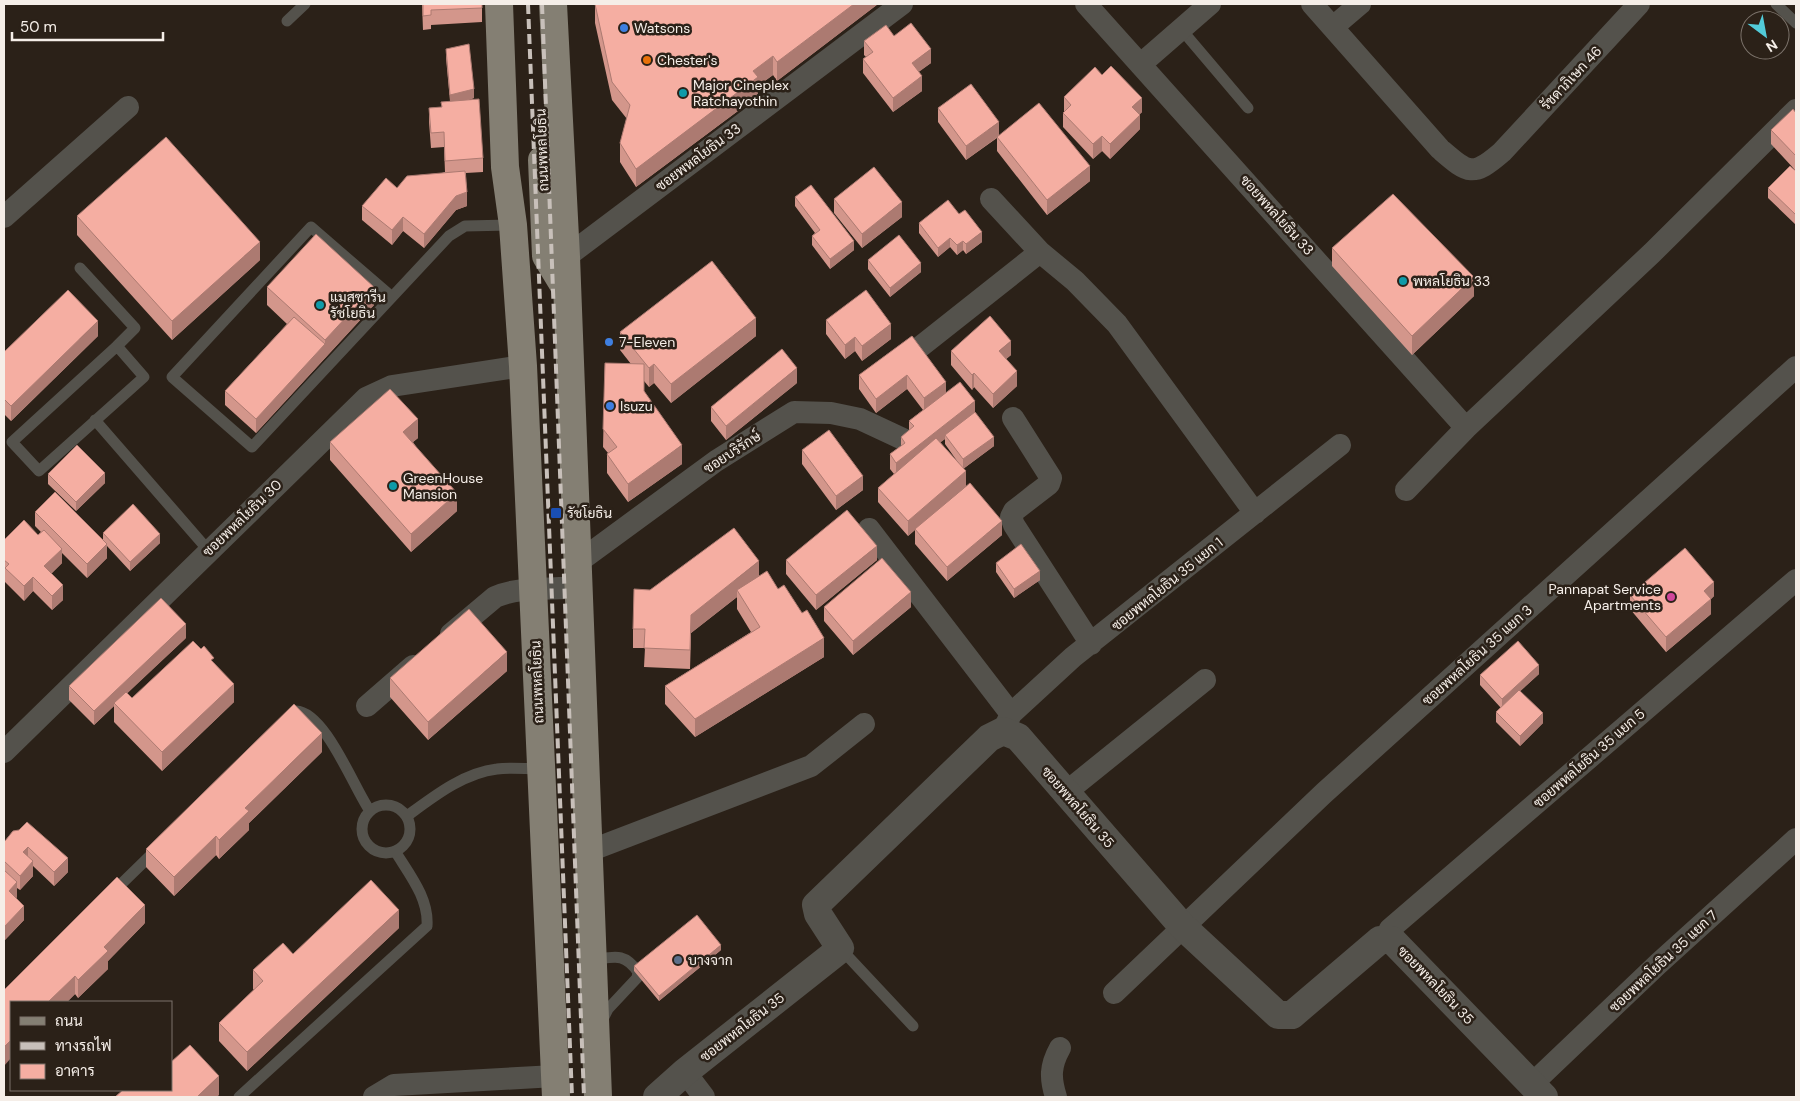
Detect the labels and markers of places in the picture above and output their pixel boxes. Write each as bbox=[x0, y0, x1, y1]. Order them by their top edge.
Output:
place label: Watsons bbox=[634, 19, 690, 37]
marker: Watsons bbox=[618, 22, 630, 34]
place label: Chester's bbox=[657, 51, 717, 69]
marker: Chester's bbox=[641, 54, 653, 66]
place label: Major Cineplex Ratchayothin bbox=[693, 76, 789, 110]
marker: Major Cineplex Ratchayothin bbox=[677, 87, 689, 99]
place label: พหลโยธิน 33 bbox=[1413, 272, 1490, 290]
marker: พหลโยธิน 33 bbox=[1397, 275, 1409, 287]
place label: แมสซารีน รัชโยธิน bbox=[330, 288, 386, 322]
marker: แมสซารีน รัชโยธิน bbox=[314, 299, 326, 311]
place label: 7-Eleven bbox=[619, 333, 675, 351]
marker: 7-Eleven bbox=[603, 336, 615, 348]
place label: Isuzu bbox=[620, 397, 653, 415]
marker: Isuzu bbox=[604, 400, 616, 412]
place label: GreenHouse Mansion bbox=[403, 469, 483, 503]
marker: GreenHouse Mansion bbox=[387, 480, 399, 492]
place label: รัชโยธิน bbox=[567, 504, 612, 522]
marker: รัชโยธิน bbox=[549, 506, 563, 520]
place label: Pannapat Service Apartments bbox=[1549, 580, 1661, 614]
marker: Pannapat Service Apartments bbox=[1665, 591, 1677, 603]
place label: บางจาก bbox=[688, 951, 733, 969]
marker: บางจาก bbox=[672, 954, 684, 966]

